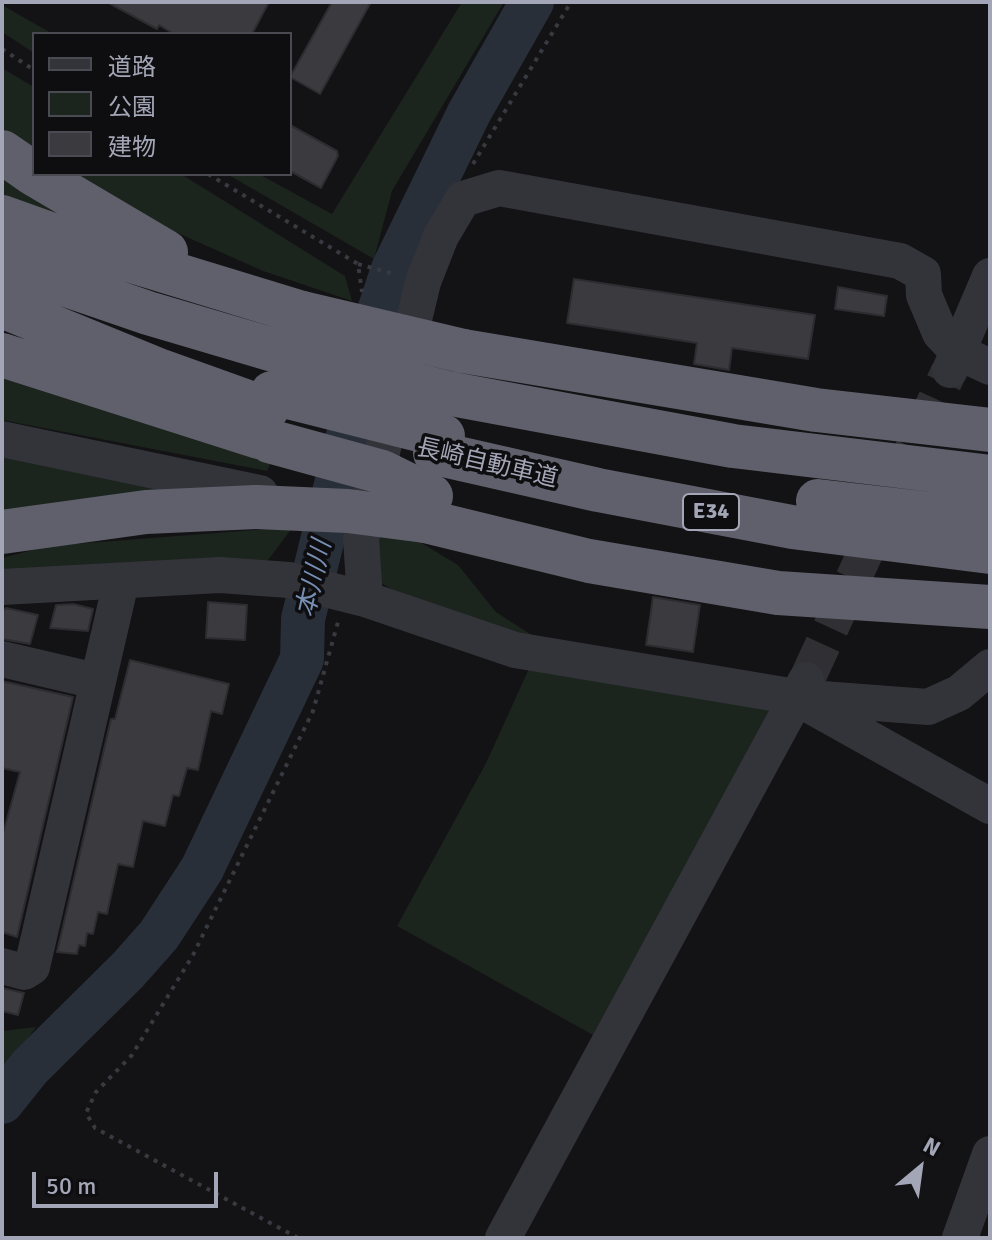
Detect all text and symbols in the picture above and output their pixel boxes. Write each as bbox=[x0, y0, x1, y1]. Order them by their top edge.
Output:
legend bbox=[32, 32, 292, 176]
text: 道路 bbox=[108, 52, 156, 82]
text: 公園 bbox=[108, 92, 156, 122]
text: 建物 bbox=[108, 132, 156, 162]
street label: 長崎自動車道 bbox=[414, 434, 560, 494]
road number: E34 bbox=[683, 494, 739, 530]
water label: 本川川 bbox=[291, 537, 339, 621]
north arrow bbox=[880, 1128, 960, 1208]
text: N bbox=[919, 1131, 945, 1162]
scale bar bbox=[36, 1156, 222, 1206]
text: 50 m bbox=[46, 1171, 96, 1201]

